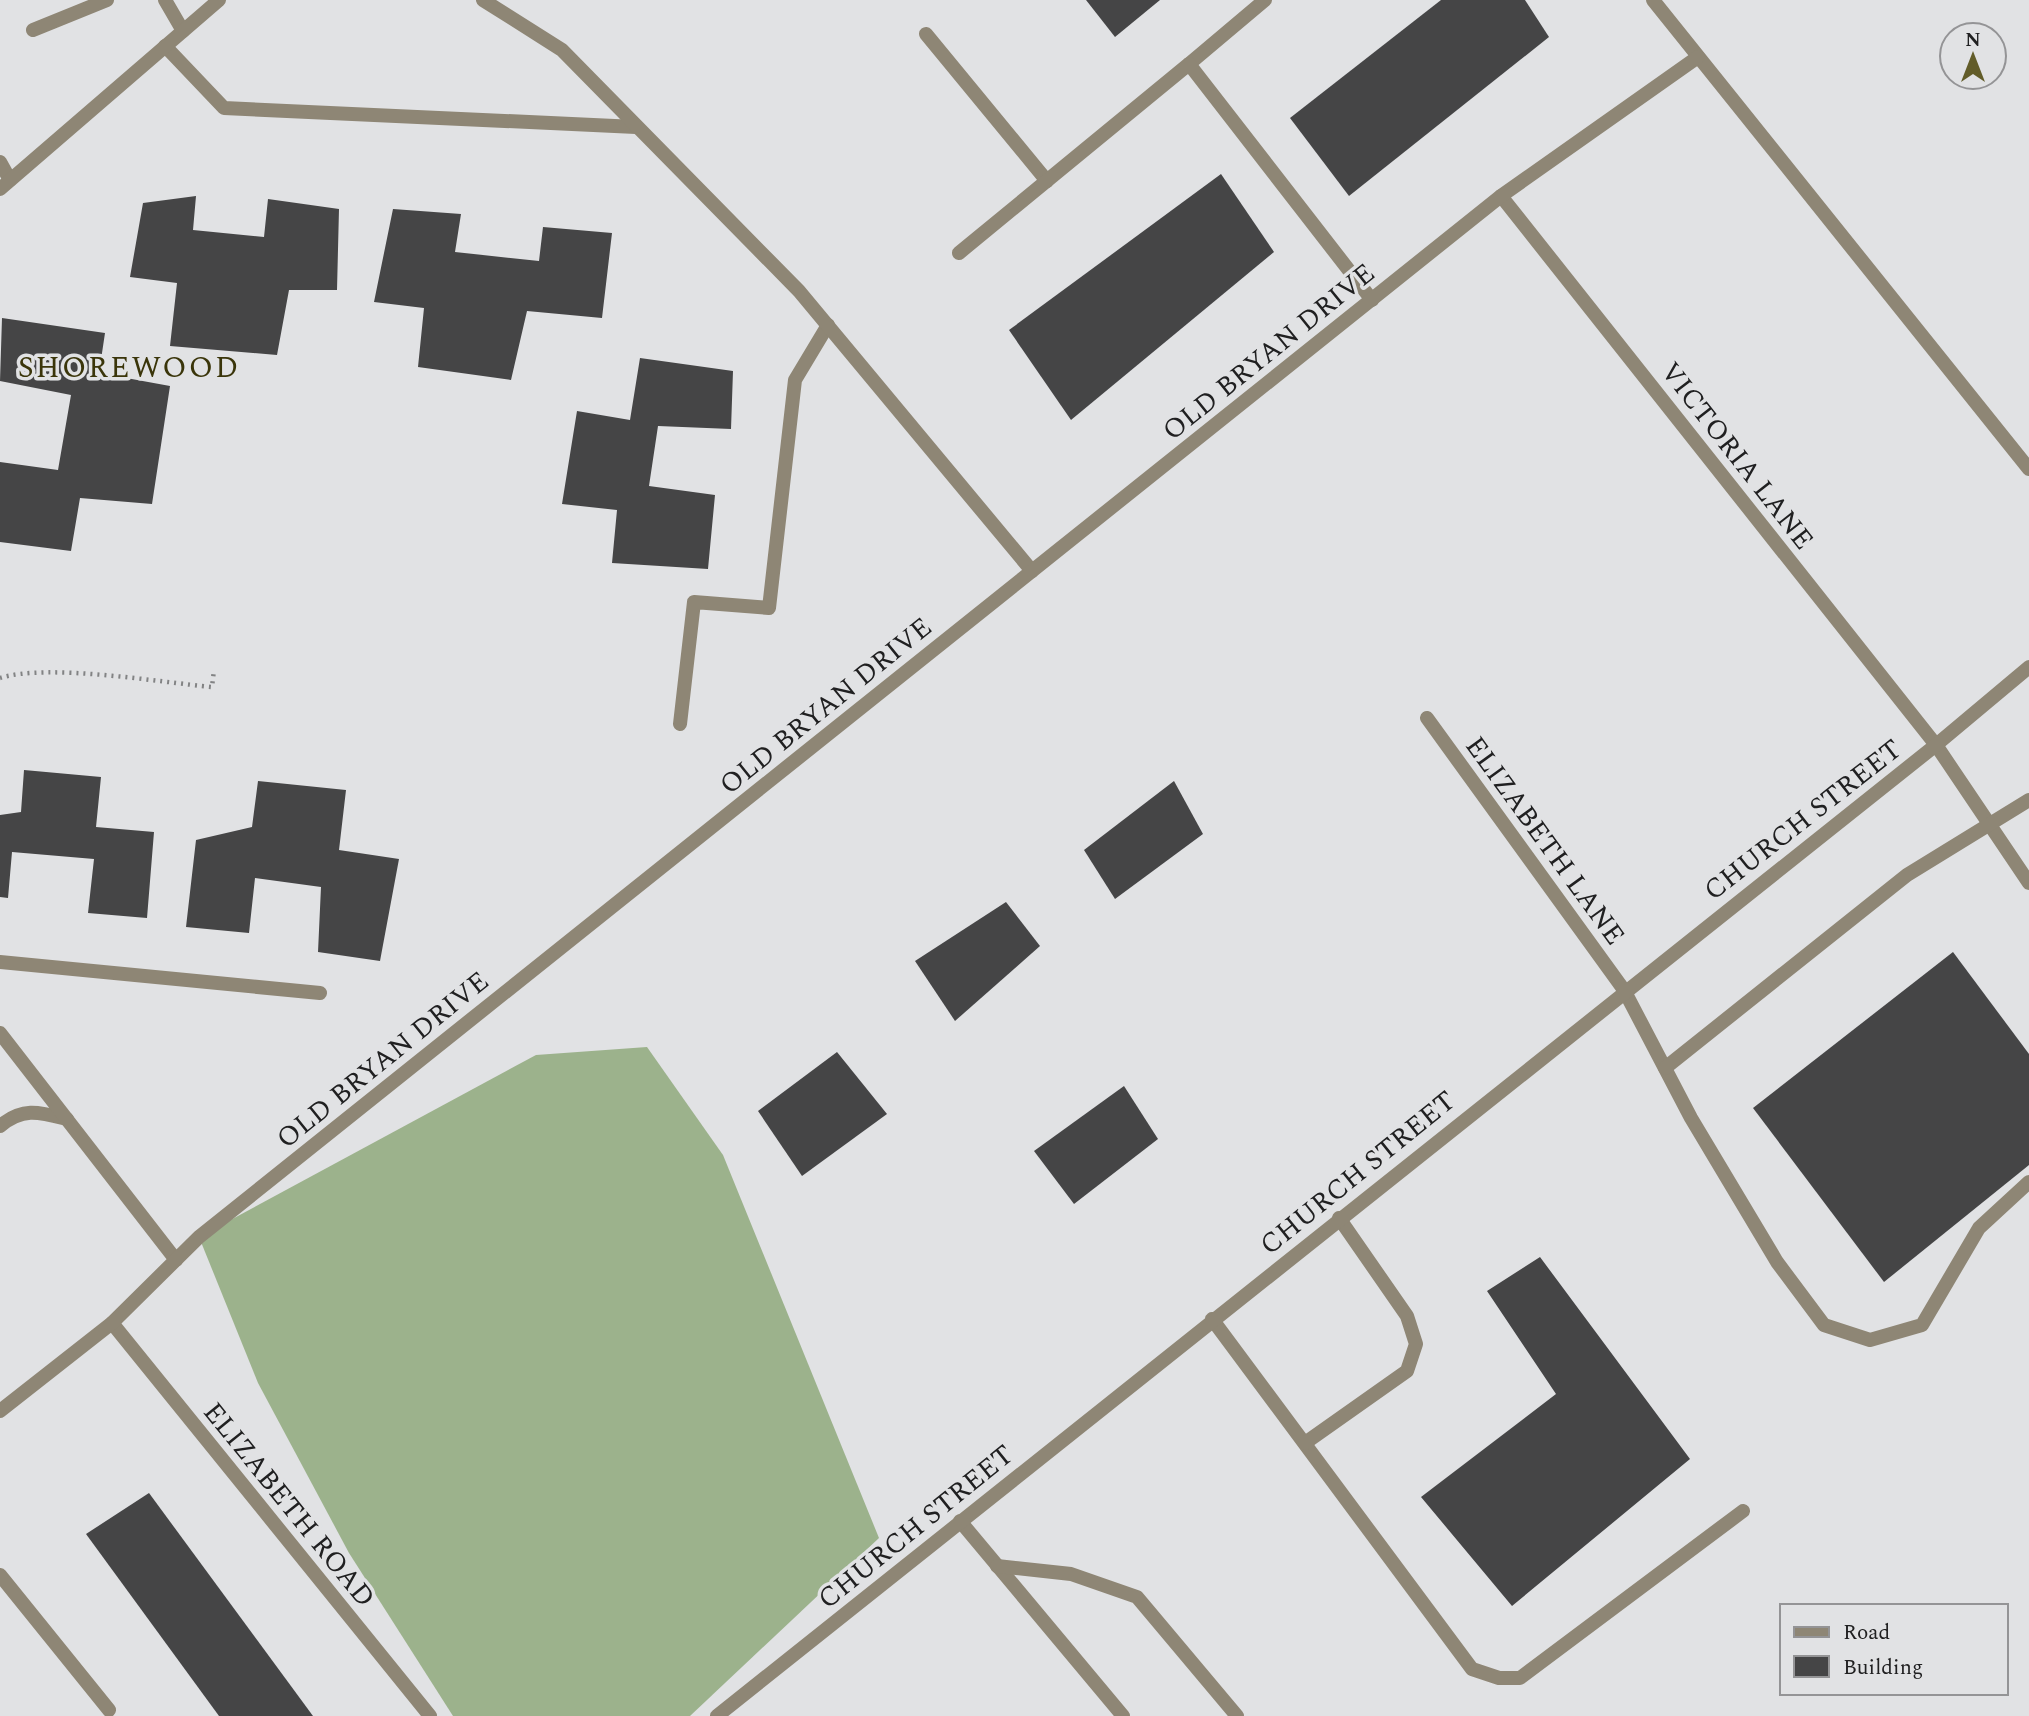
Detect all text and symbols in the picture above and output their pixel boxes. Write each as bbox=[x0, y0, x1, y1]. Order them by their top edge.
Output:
north arrow bbox=[1938, 21, 2008, 91]
text: N bbox=[1965, 26, 1981, 55]
street label: OLD BRYAN DRIVE bbox=[1153, 253, 1385, 452]
district label: SHOREWOOD bbox=[18, 345, 240, 391]
street label: VICTORIA LANE bbox=[1649, 353, 1824, 559]
street label: OLD BRYAN DRIVE bbox=[710, 607, 942, 806]
street label: ELIZABETH LANE bbox=[1454, 727, 1635, 954]
street label: CHURCH STREET bbox=[1694, 729, 1911, 912]
street label: OLD BRYAN DRIVE bbox=[267, 961, 499, 1160]
street label: CHURCH STREET bbox=[1250, 1080, 1465, 1266]
street label: ELIZABETH ROAD bbox=[192, 1393, 385, 1617]
street label: CHURCH STREET bbox=[808, 1434, 1023, 1620]
legend bbox=[1780, 1604, 2008, 1695]
text: Road bbox=[1843, 1617, 1890, 1649]
text: Building bbox=[1843, 1652, 1923, 1684]

